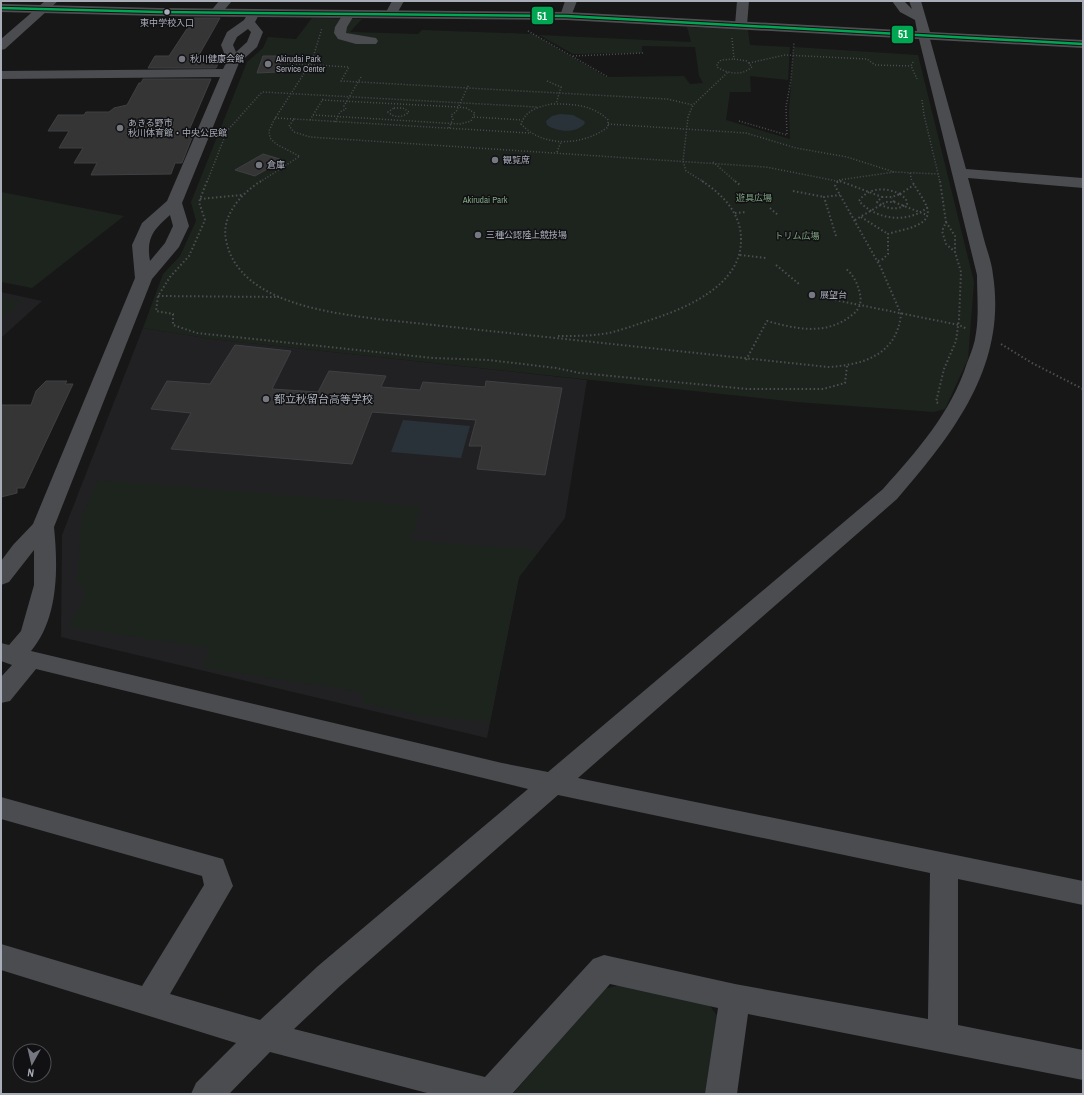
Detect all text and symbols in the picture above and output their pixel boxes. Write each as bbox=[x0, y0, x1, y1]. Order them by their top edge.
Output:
line badge: 51 bbox=[531, 6, 554, 25]
marker: 東中学校入口 bbox=[162, 7, 172, 17]
text: 51 bbox=[537, 9, 547, 23]
place label: 東中学校入口 bbox=[140, 17, 194, 29]
line badge: 51 bbox=[891, 25, 914, 44]
text: 51 bbox=[898, 27, 908, 41]
place label: 秋川健康会館 bbox=[190, 53, 244, 65]
place label: Akirudai Park Service Center bbox=[275, 53, 326, 75]
marker: 秋川健康会館 bbox=[177, 54, 187, 64]
marker: Akirudai Park Service Center bbox=[263, 59, 273, 69]
place label: あきる野市 秋川体育館・中央公民館 bbox=[128, 117, 227, 139]
marker: あきる野市 秋川体育館・中央公民館 bbox=[115, 123, 125, 133]
place label: 観覧席 bbox=[503, 154, 530, 166]
marker: 観覧席 bbox=[490, 155, 500, 165]
place label: 倉庫 bbox=[267, 159, 285, 171]
marker: 倉庫 bbox=[254, 160, 264, 170]
park label: 遊具広場 bbox=[736, 192, 772, 204]
park label: Akirudai Park bbox=[462, 194, 508, 206]
place label: 三種公認陸上競技場 bbox=[486, 229, 567, 241]
marker: 三種公認陸上競技場 bbox=[473, 230, 483, 240]
park label: トリム広場 bbox=[774, 230, 820, 242]
place label: 展望台 bbox=[820, 289, 847, 301]
marker: 展望台 bbox=[807, 290, 817, 300]
place label: 都立秋留台高等学校 bbox=[274, 392, 373, 406]
marker: 都立秋留台高等学校 bbox=[261, 394, 271, 404]
north arrow bbox=[12, 1043, 52, 1083]
text: N bbox=[26, 1066, 35, 1080]

